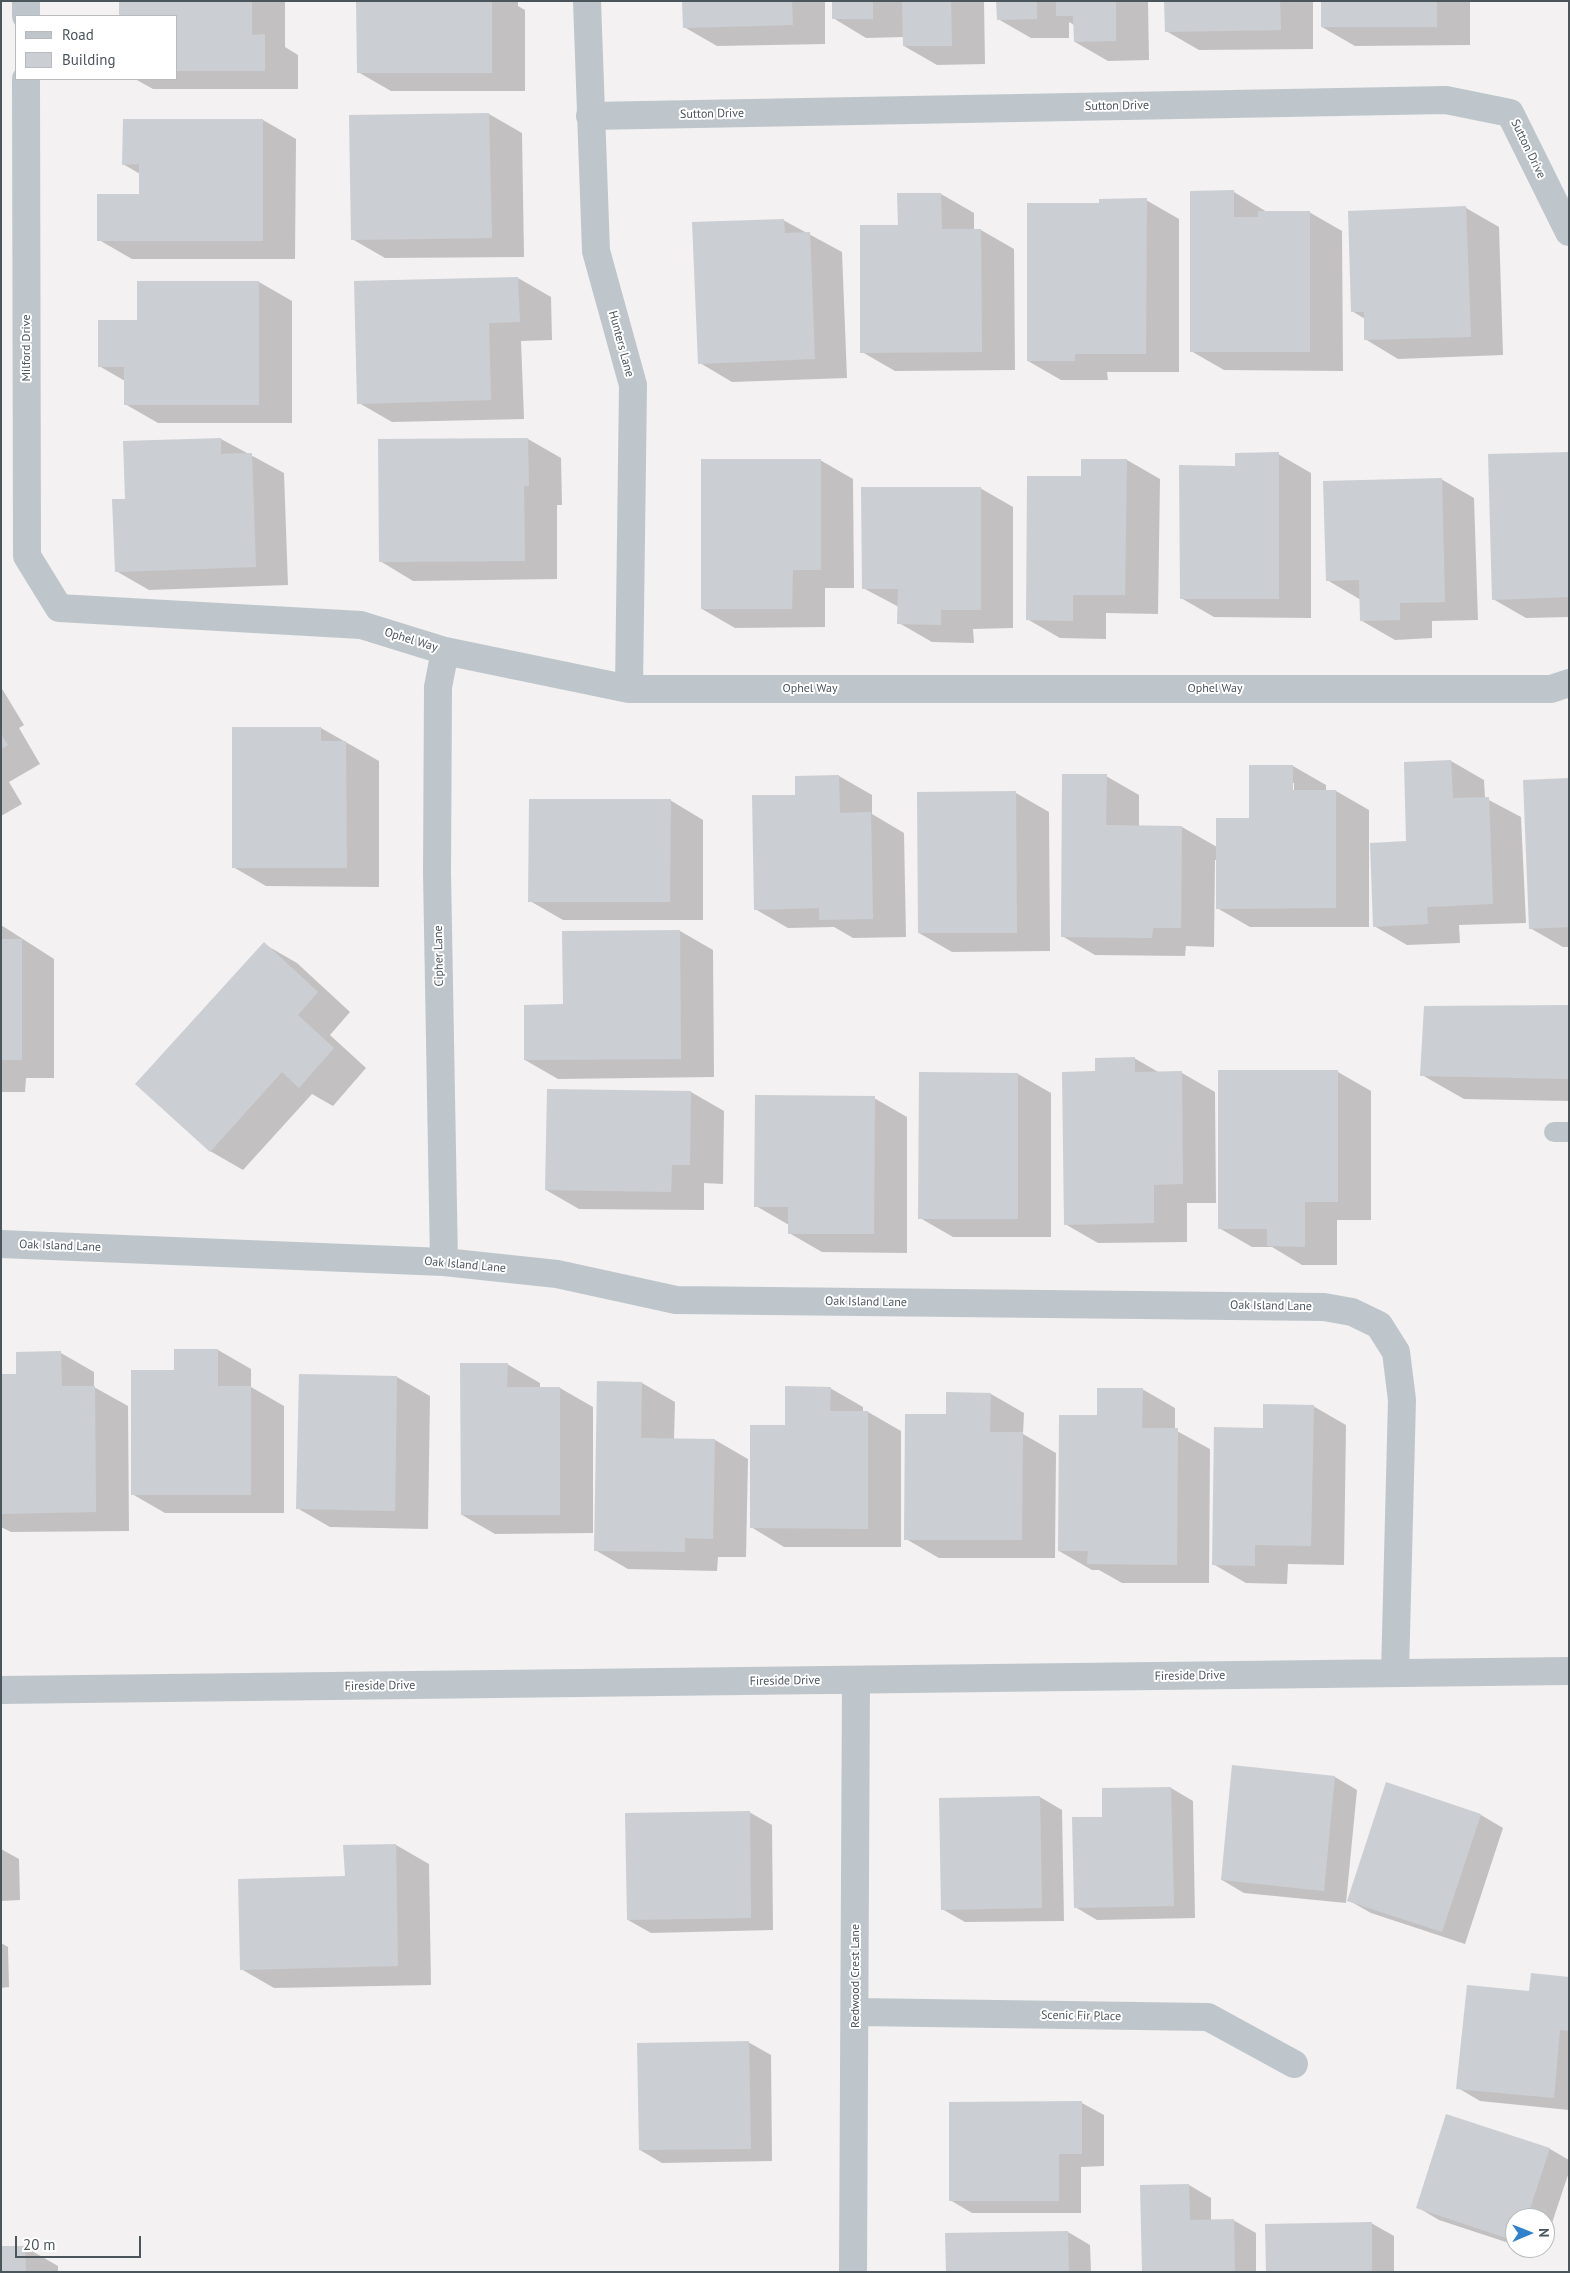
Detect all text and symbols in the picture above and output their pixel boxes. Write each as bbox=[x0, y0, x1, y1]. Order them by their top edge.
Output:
legend bbox=[15, 15, 178, 80]
text: Road bbox=[62, 25, 94, 44]
text: Building bbox=[62, 50, 116, 69]
street label: Sutton Drive bbox=[1085, 98, 1149, 114]
street label: Sutton Drive bbox=[680, 106, 744, 122]
street label: Sutton Drive bbox=[1508, 117, 1548, 181]
street label: Hunters Lane bbox=[605, 309, 637, 379]
street label: Milford Drive bbox=[20, 315, 34, 381]
street label: Ophel Way bbox=[383, 625, 439, 655]
street label: Ophel Way bbox=[782, 682, 838, 696]
street label: Ophel Way bbox=[1187, 682, 1243, 696]
street label: Cipher Lane bbox=[431, 925, 447, 987]
street label: Oak Island Lane bbox=[19, 1237, 101, 1255]
street label: Oak Island Lane bbox=[424, 1254, 506, 1276]
street label: Oak Island Lane bbox=[825, 1294, 907, 1310]
street label: Oak Island Lane bbox=[1230, 1298, 1312, 1314]
street label: Fireside Drive bbox=[1155, 1668, 1225, 1684]
street label: Fireside Drive bbox=[750, 1673, 820, 1689]
street label: Fireside Drive bbox=[345, 1678, 415, 1694]
street label: Redwood Crest Lane bbox=[849, 1924, 863, 2028]
street label: Scenic Fir Place bbox=[1041, 2008, 1121, 2024]
north arrow bbox=[1505, 2208, 1555, 2258]
scale bar bbox=[18, 2226, 144, 2258]
text: N bbox=[1535, 2228, 1553, 2238]
text: 20 m bbox=[23, 2235, 56, 2254]

